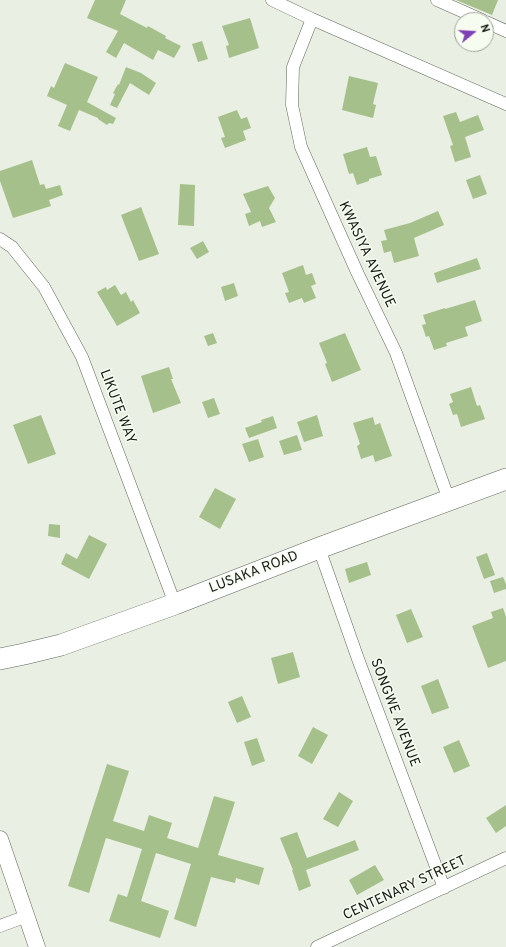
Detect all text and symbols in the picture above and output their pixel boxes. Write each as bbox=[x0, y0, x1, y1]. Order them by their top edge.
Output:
north arrow bbox=[454, 12, 494, 52]
text: N bbox=[477, 23, 492, 35]
street label: KWASIYA AVENUE bbox=[334, 199, 398, 311]
street label: LIKUTE WAY bbox=[95, 367, 139, 447]
street label: LUSAKA ROAD bbox=[207, 548, 301, 598]
street label: SONGWE AVENUE bbox=[366, 656, 422, 770]
street label: CENTENARY STREET bbox=[341, 853, 469, 925]

